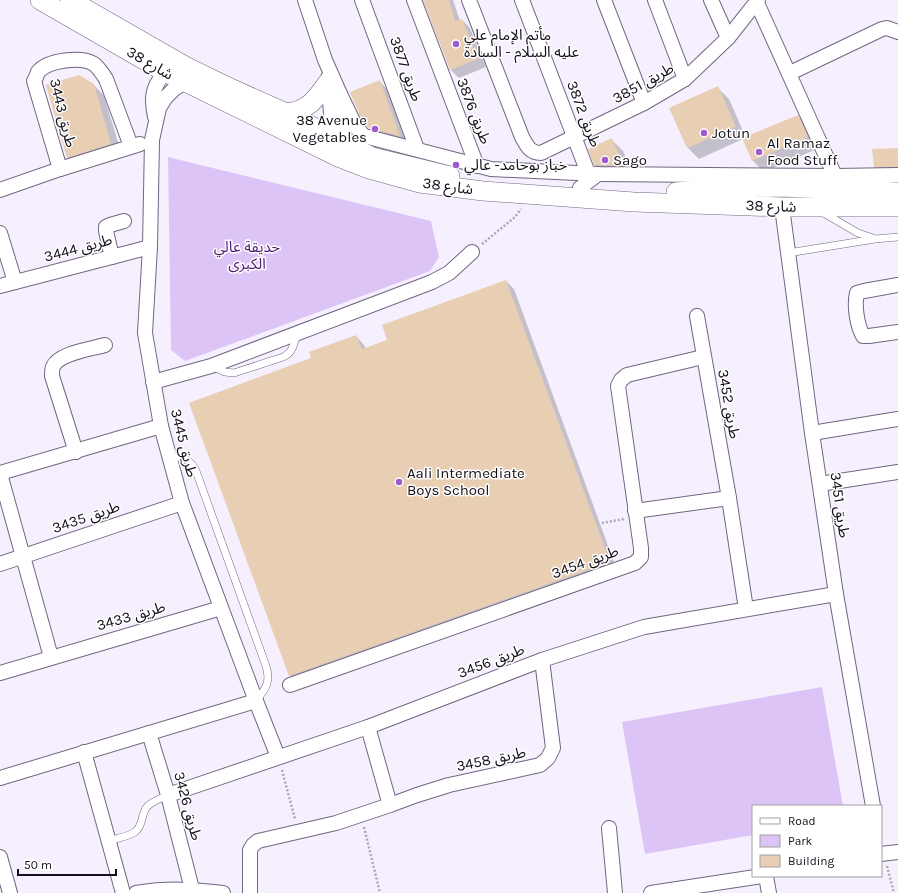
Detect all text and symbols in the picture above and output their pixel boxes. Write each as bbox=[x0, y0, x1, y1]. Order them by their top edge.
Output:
place label: مأتم الإمام علي عليه السلام - السادة bbox=[464, 26, 580, 63]
street label: طريق 3877 bbox=[385, 34, 426, 104]
marker: مأتم الإمام علي عليه السلام - السادة bbox=[451, 39, 461, 49]
street label: شارع 38 bbox=[122, 42, 177, 86]
street label: طريق 3851 bbox=[609, 59, 677, 108]
street label: طريق 3876 bbox=[452, 75, 495, 147]
street label: طريق 3443 bbox=[45, 77, 80, 150]
street label: طريق 3872 bbox=[562, 78, 605, 150]
place label: 38 Avenue Vegetables bbox=[293, 111, 367, 146]
marker: 38 Avenue Vegetables bbox=[370, 124, 380, 134]
place label: Jotun bbox=[712, 124, 750, 142]
marker: Jotun bbox=[699, 128, 709, 138]
place label: Al Ramaz Food Stuff bbox=[767, 134, 838, 169]
marker: Al Ramaz Food Stuff bbox=[754, 147, 764, 157]
place label: Sago bbox=[613, 151, 647, 169]
marker: Sago bbox=[600, 155, 610, 165]
place label: خباز بوحامد- عالي bbox=[464, 156, 567, 176]
marker: خباز بوحامد- عالي bbox=[451, 160, 461, 170]
street label: شارع 38 bbox=[421, 174, 475, 201]
street label: شارع 38 bbox=[745, 196, 797, 219]
street label: طريق 3444 bbox=[42, 230, 114, 267]
park label: حديقة عالي الكبرى bbox=[214, 238, 280, 273]
street label: طريق 3452 bbox=[713, 368, 744, 440]
street label: طريق 3445 bbox=[166, 407, 201, 479]
place label: Aali Intermediate Boys School bbox=[407, 464, 525, 499]
street label: طريق 3451 bbox=[825, 471, 854, 539]
marker: Aali Intermediate Boys School bbox=[394, 477, 404, 487]
street label: طريق 3435 bbox=[50, 497, 123, 538]
street label: طريق 3454 bbox=[549, 542, 621, 583]
street label: طريق 3433 bbox=[94, 598, 168, 635]
street label: طريق 3456 bbox=[455, 640, 527, 683]
street label: طريق 3458 bbox=[455, 743, 528, 776]
street label: طريق 3426 bbox=[169, 770, 206, 843]
legend bbox=[752, 805, 882, 877]
text: Road bbox=[788, 814, 816, 828]
text: Park bbox=[788, 834, 813, 848]
scale bar bbox=[18, 851, 116, 877]
text: Building bbox=[788, 854, 835, 868]
text: 50 m bbox=[24, 858, 52, 872]

